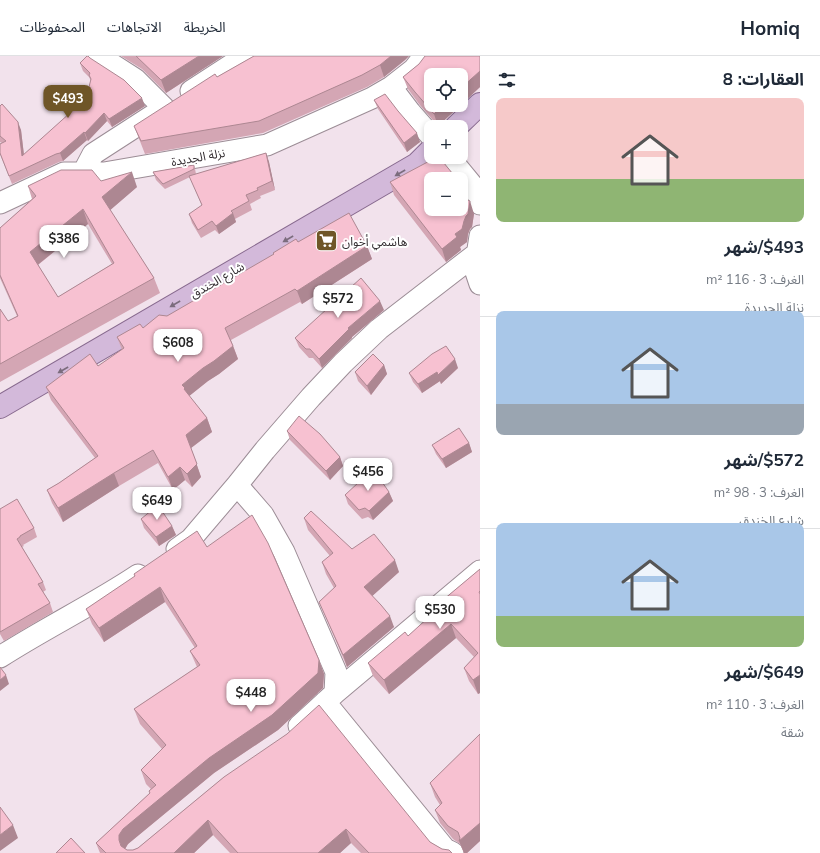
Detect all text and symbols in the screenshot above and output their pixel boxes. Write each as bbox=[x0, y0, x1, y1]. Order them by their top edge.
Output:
text: Homiq bbox=[740, 16, 800, 40]
text: المحفوظات bbox=[20, 18, 85, 36]
text: الاتجاهات bbox=[107, 18, 162, 36]
text: الخريطة bbox=[184, 18, 226, 36]
map controls bbox=[424, 68, 468, 216]
button: locate bbox=[424, 68, 468, 112]
text: العقارات: 8 bbox=[723, 68, 804, 89]
icon: filters bbox=[496, 69, 518, 91]
pin: $493 bbox=[44, 85, 92, 119]
text: $493 bbox=[52, 90, 84, 106]
button: + bbox=[424, 120, 468, 164]
icon: home bbox=[614, 124, 686, 196]
street label: نزلة الجديدة bbox=[170, 145, 226, 169]
one-way arrow bbox=[394, 170, 406, 177]
button: − bbox=[424, 172, 468, 216]
pin: $386 bbox=[40, 225, 88, 259]
supermarket icon: هاشمي أخوان bbox=[313, 228, 339, 254]
text: $386 bbox=[48, 230, 80, 246]
place label: هاشمي أخوان bbox=[342, 234, 407, 251]
one-way arrow bbox=[283, 235, 293, 243]
text: $493/شهر bbox=[724, 236, 804, 257]
street label: شارع الخندق bbox=[187, 259, 248, 303]
text: الغرف: 3 · 116 m² bbox=[706, 271, 804, 287]
pin: $572 bbox=[314, 285, 362, 319]
text: $572 bbox=[322, 290, 354, 306]
text: نزلة الجديدة bbox=[745, 299, 804, 315]
one-way arrow bbox=[169, 301, 181, 308]
pin: $608 bbox=[154, 329, 202, 363]
text: $608 bbox=[162, 334, 194, 350]
icon: home bbox=[614, 337, 686, 409]
one-way arrow bbox=[58, 366, 68, 374]
text: $572/شهر bbox=[724, 449, 804, 470]
pin: $456 bbox=[344, 458, 392, 492]
text: $456 bbox=[352, 463, 384, 479]
text: الغرف: 3 · 98 m² bbox=[714, 484, 804, 500]
pin: $649 bbox=[133, 487, 181, 521]
text: $649 bbox=[141, 492, 173, 508]
text: شارع الخندق bbox=[739, 512, 804, 528]
icon: home bbox=[614, 549, 686, 621]
pin: $530 bbox=[416, 596, 464, 630]
text: $530 bbox=[424, 601, 456, 617]
text: $649/شهر bbox=[724, 661, 804, 682]
pin: $448 bbox=[227, 679, 275, 713]
text: $448 bbox=[235, 684, 267, 700]
text: الغرف: 3 · 110 m² bbox=[706, 696, 804, 712]
text: شقة bbox=[781, 724, 804, 740]

